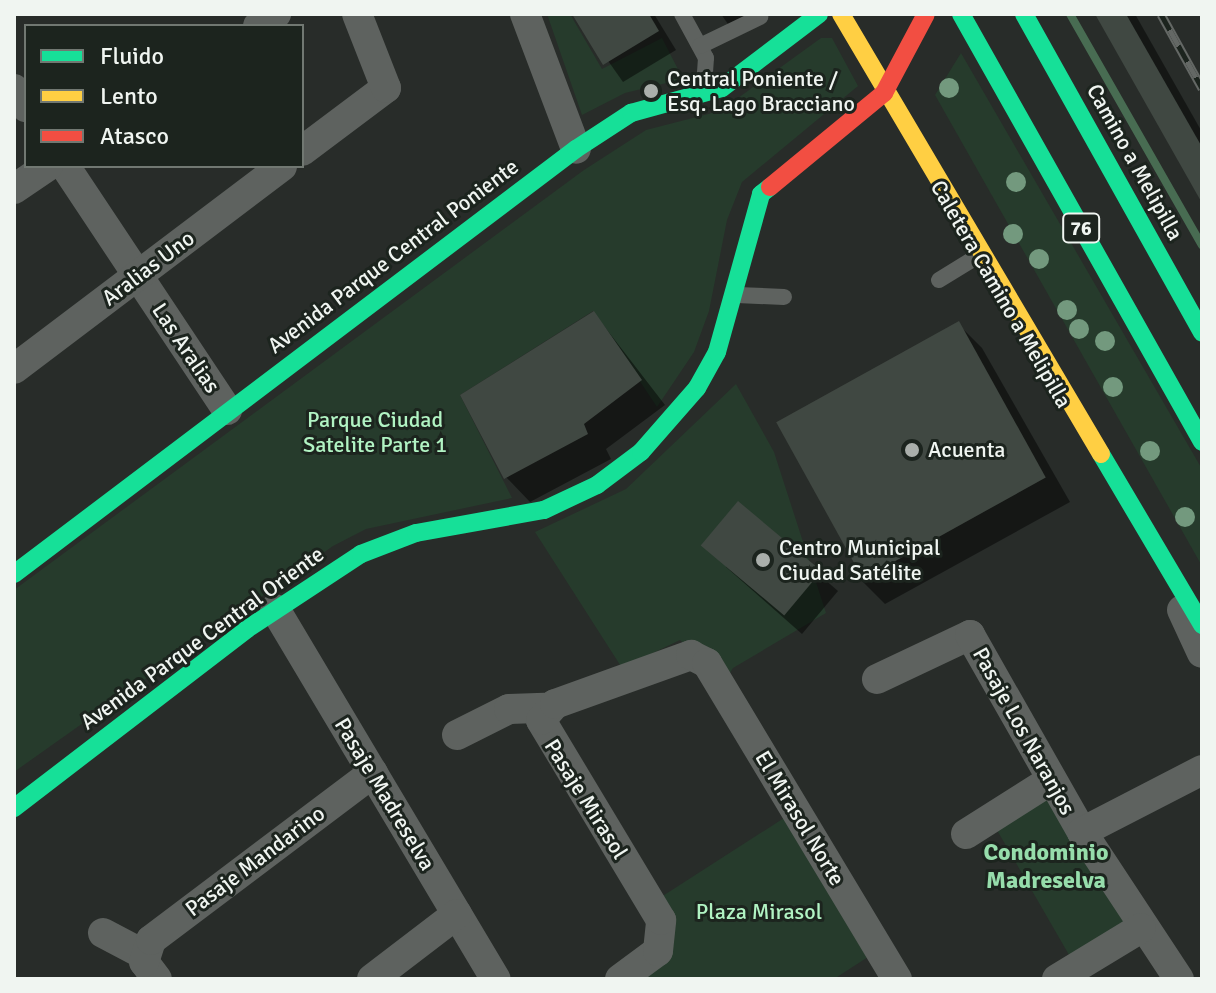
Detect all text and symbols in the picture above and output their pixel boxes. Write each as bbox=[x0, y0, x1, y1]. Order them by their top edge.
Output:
legend bbox=[24, 24, 304, 168]
text: Fluido bbox=[100, 41, 164, 71]
place label: Central Poniente / Esq. Lago Bracciano bbox=[667, 65, 855, 116]
street label: Camino a Melipilla bbox=[1081, 79, 1189, 245]
text: Lento bbox=[100, 81, 158, 111]
marker: Central Poniente / Esq. Lago Bracciano bbox=[642, 82, 660, 100]
text: Atasco bbox=[100, 121, 169, 151]
street label: Avenida Parque Central Poniente bbox=[262, 153, 524, 359]
street label: Caletera Camino a Melipilla bbox=[925, 175, 1077, 413]
road number: 76 bbox=[1061, 212, 1101, 244]
street label: Aralias Uno bbox=[97, 225, 199, 311]
street label: Las Aralias bbox=[146, 298, 226, 398]
park label: Parque Ciudad Satelite Parte 1 bbox=[303, 406, 447, 458]
place label: Acuenta bbox=[928, 437, 1005, 463]
marker: Acuenta bbox=[903, 441, 921, 459]
place label: Centro Municipal Ciudad Satélite bbox=[779, 534, 940, 586]
street label: Avenida Parque Central Oriente bbox=[75, 541, 329, 735]
marker: Centro Municipal Ciudad Satélite bbox=[754, 551, 772, 569]
street label: Pasaje Los Naranjos bbox=[967, 643, 1081, 819]
street label: Pasaje Madreselva bbox=[329, 713, 441, 875]
street label: Pasaje Mirasol bbox=[539, 734, 633, 864]
street label: El Mirasol Norte bbox=[749, 746, 851, 890]
street label: Pasaje Mandarino bbox=[180, 800, 330, 922]
district label: Condominio Madreselva bbox=[984, 839, 1108, 895]
park label: Plaza Mirasol bbox=[696, 899, 822, 925]

